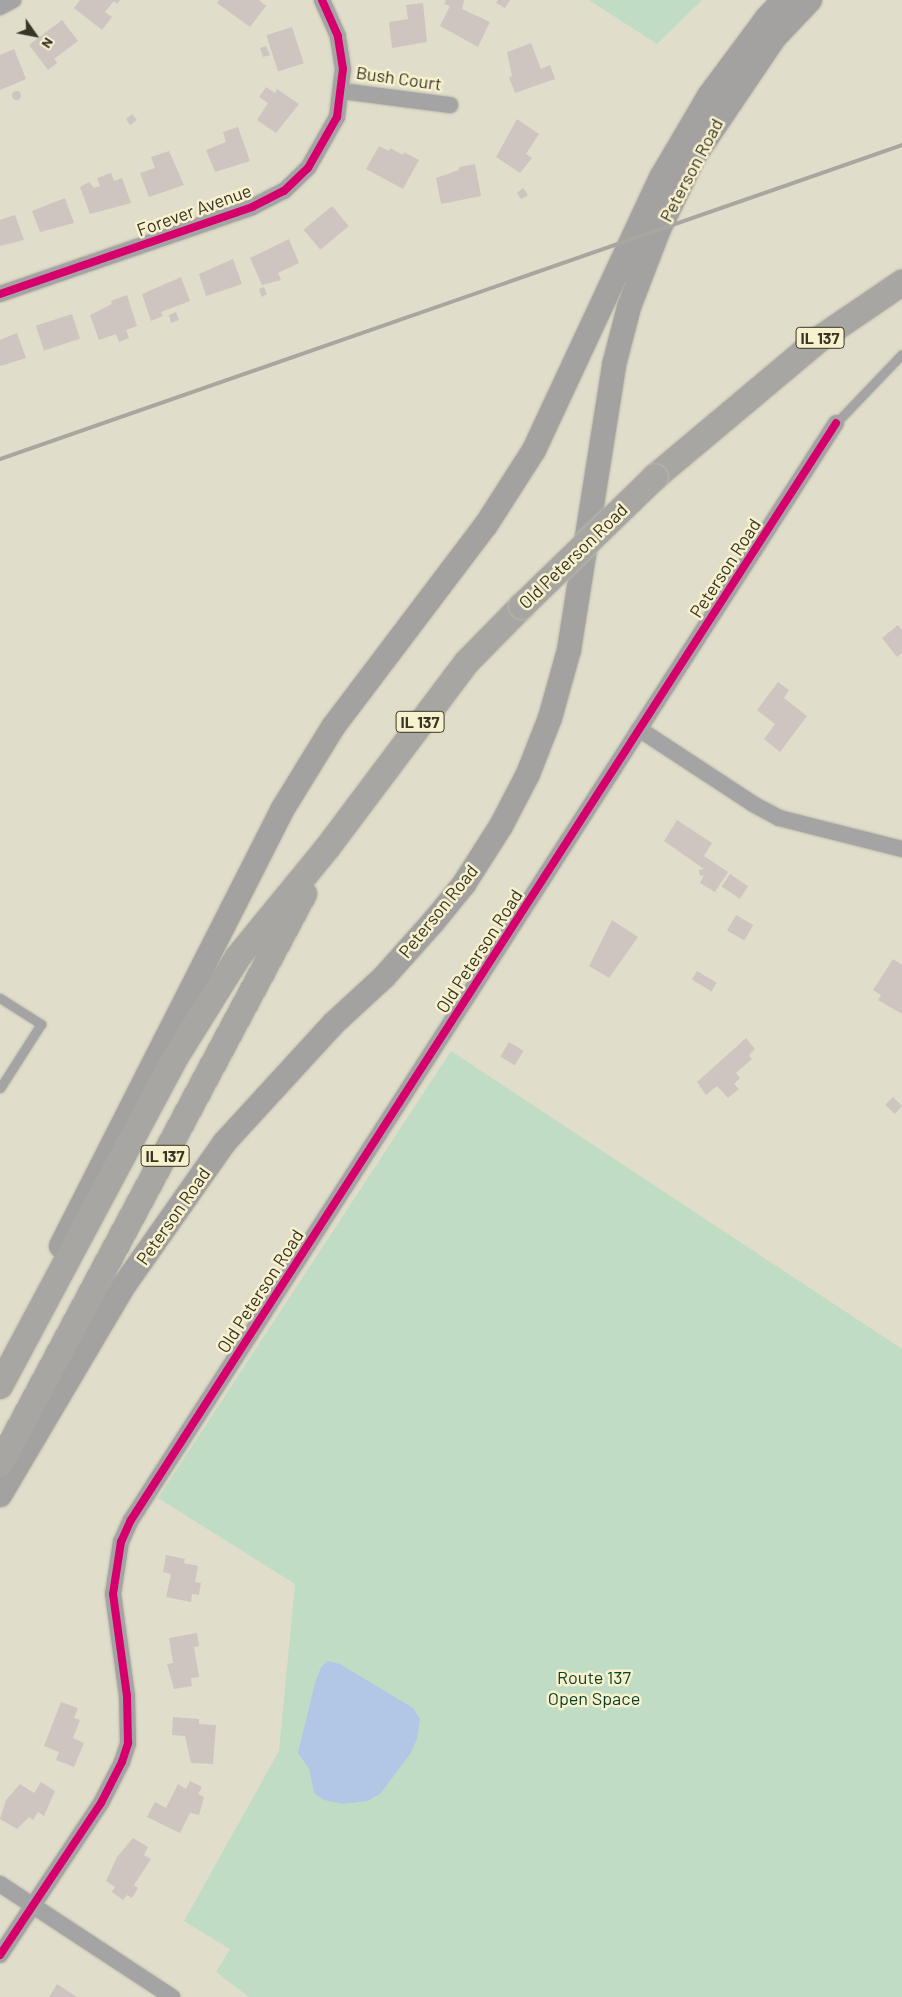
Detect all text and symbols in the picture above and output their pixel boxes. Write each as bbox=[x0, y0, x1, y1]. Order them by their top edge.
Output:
north arrow bbox=[10, 10, 60, 60]
text: N bbox=[38, 35, 58, 52]
street label: Bush Court bbox=[355, 61, 443, 95]
street label: Peterson Road bbox=[655, 115, 727, 225]
street label: Forever Avenue bbox=[134, 179, 254, 241]
road number: IL 137 bbox=[795, 324, 845, 352]
street label: Old Peterson Road bbox=[514, 499, 632, 613]
street label: Peterson Road bbox=[685, 514, 765, 622]
road number: IL 137 bbox=[395, 709, 445, 736]
street label: Peterson Road bbox=[394, 860, 482, 962]
street label: Old Peterson Road bbox=[431, 885, 527, 1017]
road number: IL 137 bbox=[140, 1142, 190, 1170]
street label: Peterson Road bbox=[132, 1163, 214, 1269]
street label: Old Peterson Road bbox=[212, 1225, 308, 1357]
park label: Route 137 Open Space bbox=[548, 1667, 640, 1710]

